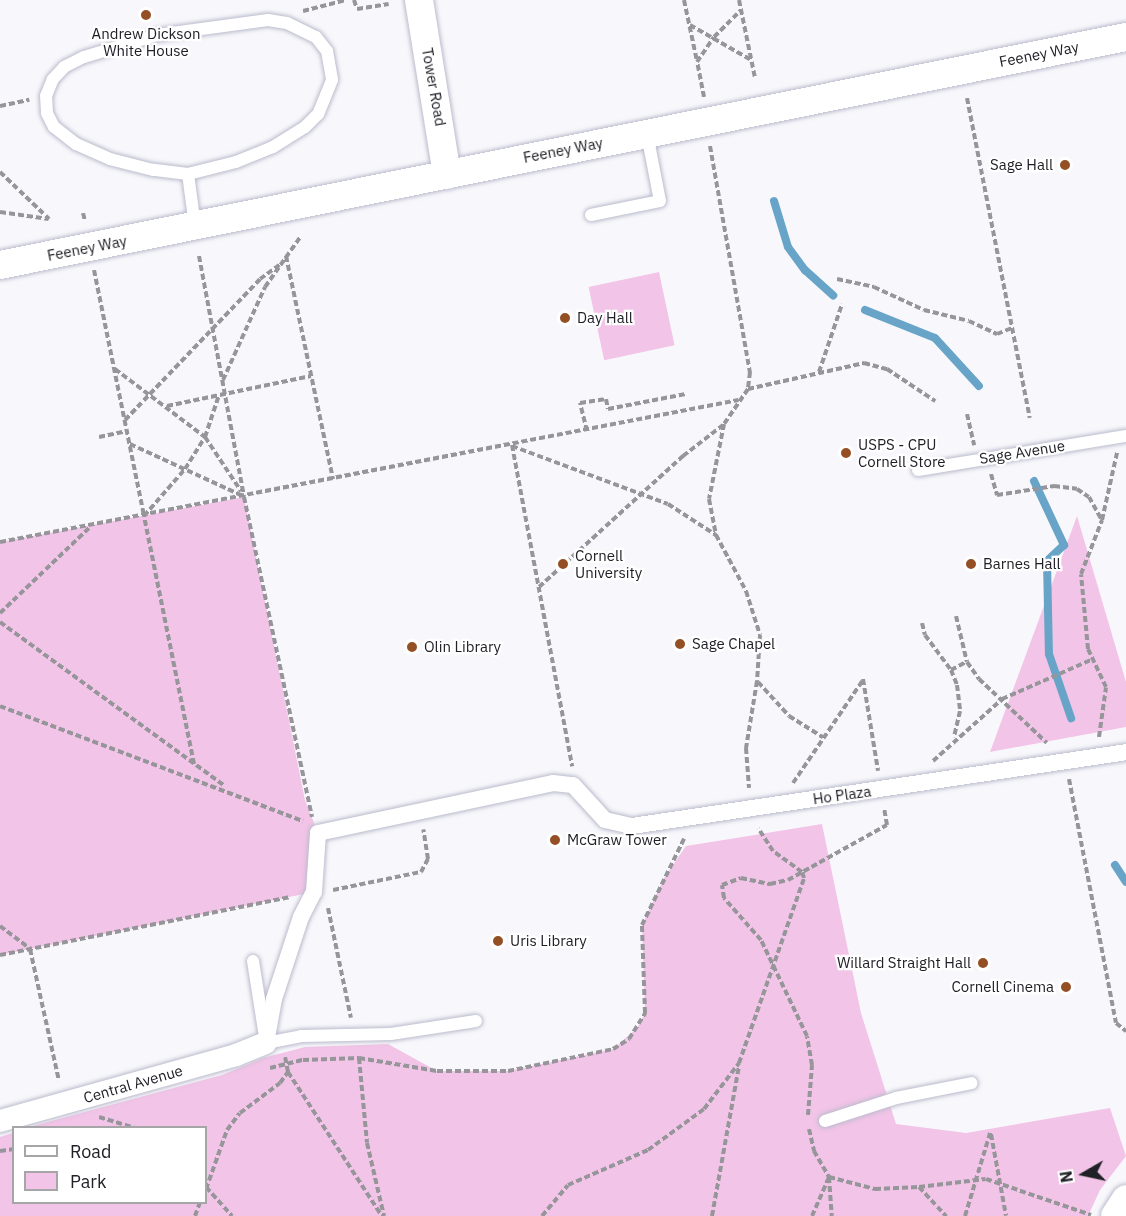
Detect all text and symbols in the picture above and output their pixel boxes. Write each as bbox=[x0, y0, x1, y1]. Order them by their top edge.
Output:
marker: Andrew Dickson White House bbox=[139, 8, 153, 22]
place label: Andrew Dickson White House bbox=[92, 24, 200, 59]
street label: Feeney Way bbox=[998, 37, 1080, 71]
street label: Tower Road bbox=[418, 46, 450, 128]
street label: Feeney Way bbox=[522, 133, 604, 167]
place label: Sage Hall bbox=[990, 156, 1053, 174]
marker: Sage Hall bbox=[1058, 158, 1072, 172]
street label: Feeney Way bbox=[46, 231, 128, 265]
place label: Day Hall bbox=[577, 309, 633, 327]
marker: Day Hall bbox=[558, 311, 572, 325]
place label: USPS - CPU Cornell Store bbox=[858, 435, 946, 470]
street label: Sage Avenue bbox=[978, 436, 1066, 468]
marker: USPS - CPU Cornell Store bbox=[839, 446, 853, 460]
place label: Cornell University bbox=[575, 546, 642, 581]
place label: Barnes Hall bbox=[983, 555, 1061, 573]
marker: Cornell University bbox=[556, 557, 570, 571]
marker: Barnes Hall bbox=[964, 557, 978, 571]
place label: Sage Chapel bbox=[692, 635, 775, 653]
marker: Sage Chapel bbox=[673, 637, 687, 651]
place label: Olin Library bbox=[424, 638, 501, 656]
marker: Olin Library bbox=[405, 640, 419, 654]
street label: Ho Plaza bbox=[812, 782, 872, 808]
place label: McGraw Tower bbox=[567, 831, 667, 849]
marker: McGraw Tower bbox=[548, 833, 562, 847]
place label: Uris Library bbox=[510, 932, 587, 950]
marker: Uris Library bbox=[491, 934, 505, 948]
place label: Willard Straight Hall bbox=[837, 954, 971, 972]
marker: Willard Straight Hall bbox=[976, 956, 990, 970]
place label: Cornell Cinema bbox=[951, 978, 1054, 996]
marker: Cornell Cinema bbox=[1059, 980, 1073, 994]
street label: Central Avenue bbox=[81, 1061, 185, 1107]
legend bbox=[12, 1126, 207, 1204]
text: Road bbox=[70, 1140, 111, 1163]
north arrow bbox=[1054, 1144, 1114, 1204]
text: Park bbox=[70, 1170, 106, 1193]
text: N bbox=[1055, 1170, 1077, 1184]

